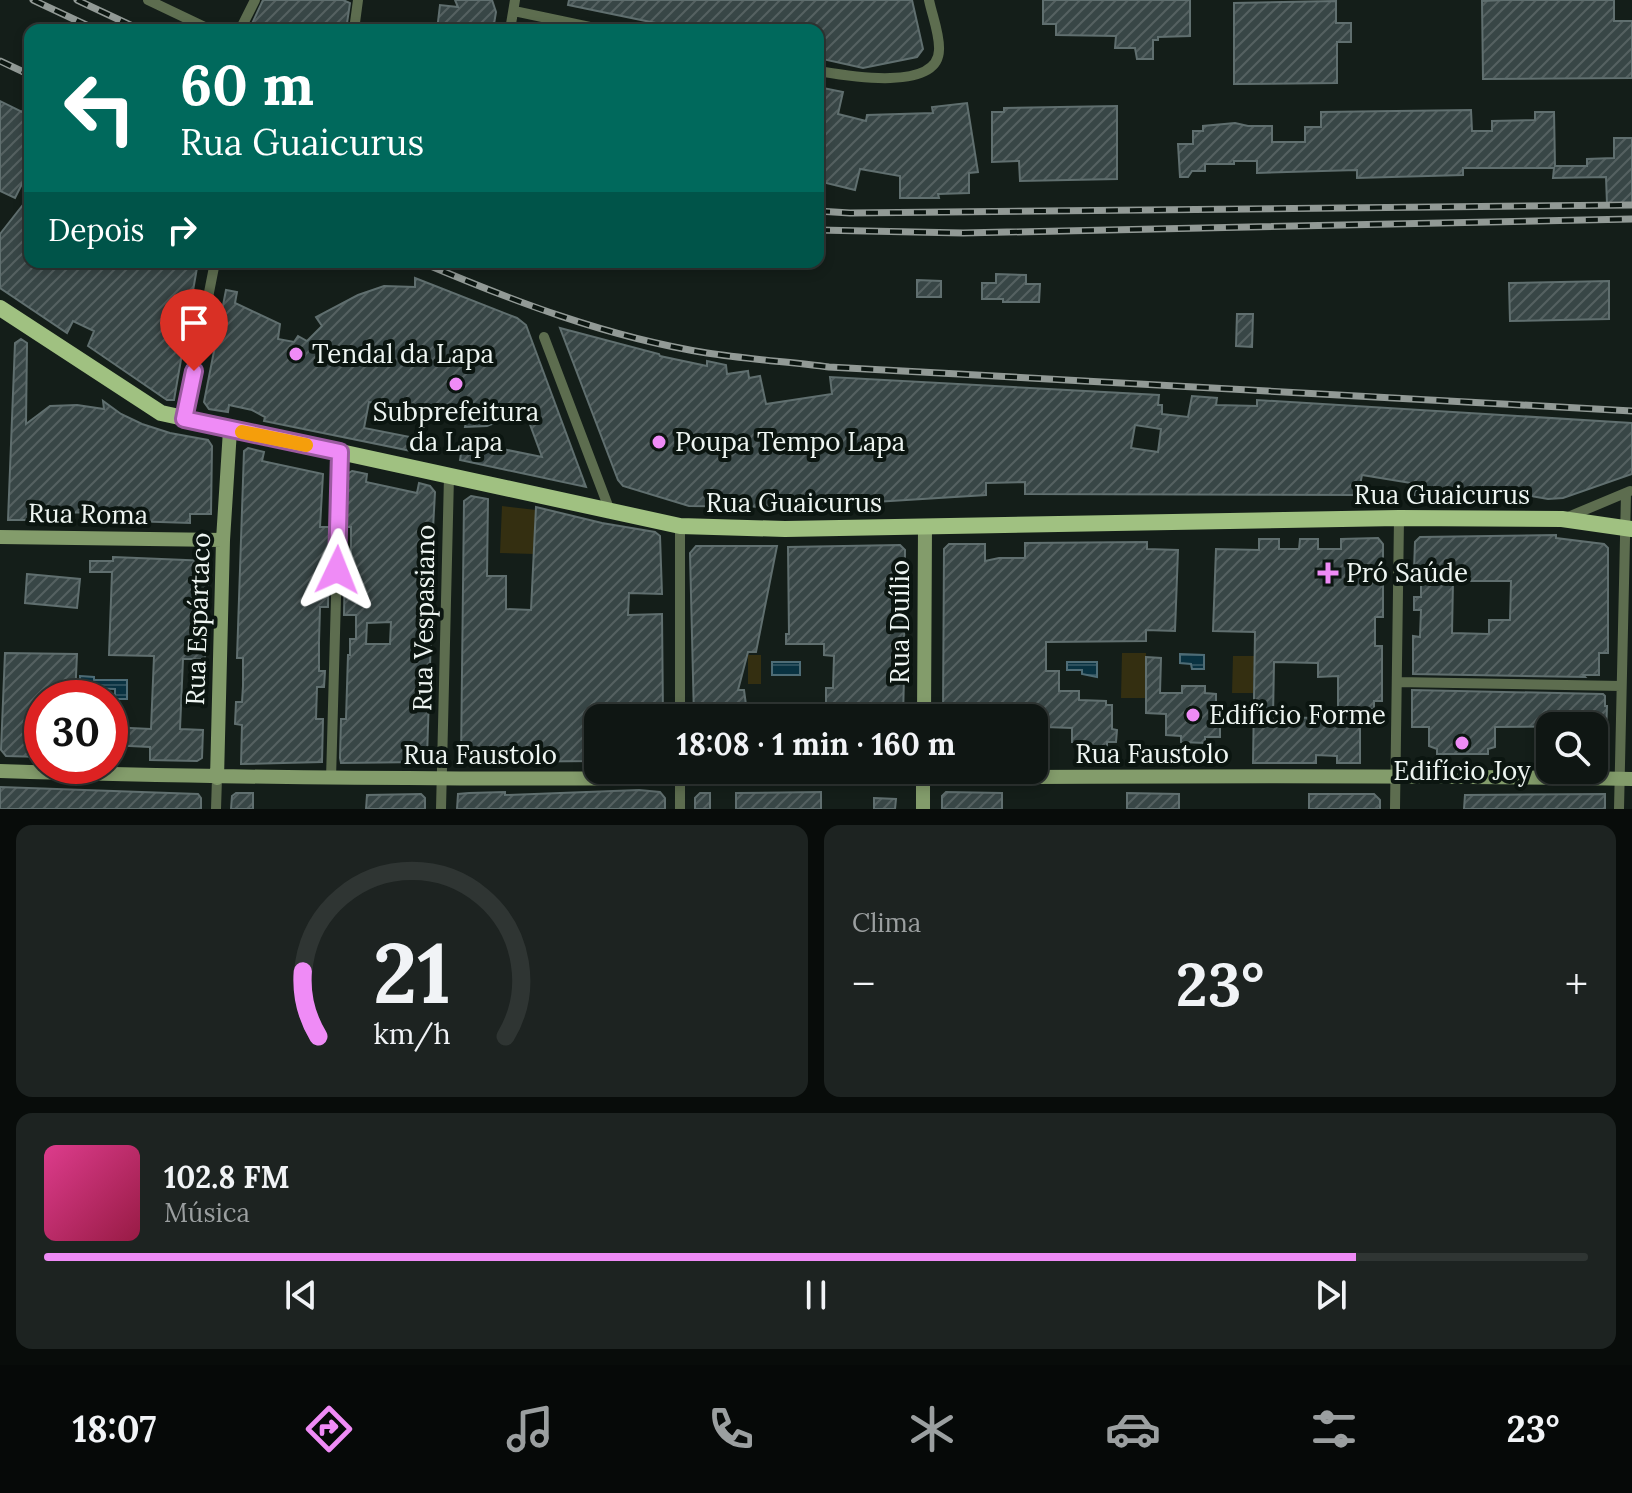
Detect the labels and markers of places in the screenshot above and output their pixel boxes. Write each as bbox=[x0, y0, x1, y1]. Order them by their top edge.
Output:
pin bbox=[160, 289, 228, 371]
place label: Tendal da Lapa bbox=[312, 337, 494, 370]
marker: Tendal da Lapa bbox=[287, 345, 305, 363]
marker: Subprefeitura da Lapa bbox=[447, 375, 465, 393]
place label: Subprefeitura da Lapa bbox=[373, 395, 539, 458]
place label: Poupa Tempo Lapa bbox=[675, 425, 905, 458]
marker: Poupa Tempo Lapa bbox=[650, 433, 668, 451]
place label: Pró Saúde bbox=[1346, 556, 1468, 589]
marker: Pró Saúde bbox=[1317, 562, 1339, 584]
place label: Edifício Forme bbox=[1209, 698, 1386, 731]
marker: Edifício Forme bbox=[1184, 706, 1202, 724]
marker: Edifício Joy bbox=[1453, 734, 1471, 752]
place label: Edifício Joy bbox=[1393, 754, 1531, 787]

